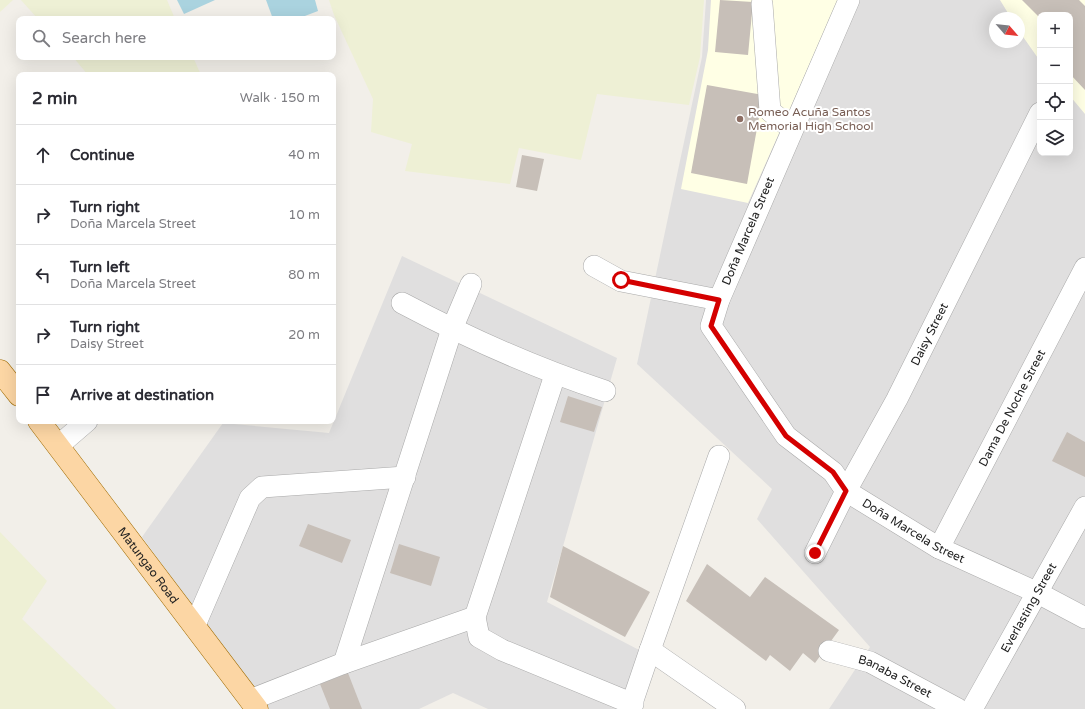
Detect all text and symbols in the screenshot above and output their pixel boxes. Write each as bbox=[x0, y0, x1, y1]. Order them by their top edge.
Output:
north arrow bbox=[989, 12, 1025, 48]
map controls bbox=[1037, 12, 1073, 156]
button: + bbox=[1037, 12, 1073, 48]
search box bbox=[16, 16, 336, 60]
icon: search bbox=[30, 27, 52, 49]
text: Search here bbox=[62, 29, 146, 47]
button: − bbox=[1037, 48, 1073, 84]
button: locate bbox=[1037, 84, 1073, 120]
text: 2 min bbox=[32, 88, 77, 109]
text: Walk · 150 m bbox=[240, 90, 320, 106]
place label: Romeo Acuña Santos Memorial High School bbox=[748, 105, 874, 133]
marker: Romeo Acuña Santos Memorial High School bbox=[735, 114, 745, 124]
button: layers bbox=[1037, 120, 1073, 156]
icon: ahead bbox=[32, 144, 54, 166]
text: Continue bbox=[70, 146, 134, 164]
text: 40 m bbox=[288, 147, 320, 163]
street label: Doña Marcela Street bbox=[719, 174, 777, 287]
text: Turn right bbox=[70, 198, 140, 216]
icon: right bbox=[32, 204, 54, 226]
text: 10 m bbox=[288, 207, 320, 223]
text: Doña Marcela Street bbox=[70, 216, 196, 232]
text: Turn left bbox=[70, 258, 130, 276]
icon: left bbox=[32, 264, 54, 286]
text: 80 m bbox=[288, 267, 320, 283]
route start bbox=[612, 271, 630, 289]
text: Doña Marcela Street bbox=[70, 276, 196, 292]
street label: Daisy Street bbox=[908, 300, 951, 368]
text: Turn right bbox=[70, 318, 140, 336]
icon: right bbox=[32, 324, 54, 346]
text: 20 m bbox=[288, 327, 320, 343]
text: Daisy Street bbox=[70, 336, 144, 352]
street label: Dama De Noche Street bbox=[976, 347, 1049, 469]
icon: arrive bbox=[32, 384, 54, 406]
text: Arrive at destination bbox=[70, 386, 214, 404]
street label: Doña Marcela Street bbox=[860, 496, 967, 566]
street label: Matungao Road bbox=[115, 524, 182, 606]
route end bbox=[806, 544, 824, 562]
street label: Everlasting Street bbox=[998, 560, 1059, 655]
street label: Banaba Street bbox=[857, 652, 935, 701]

